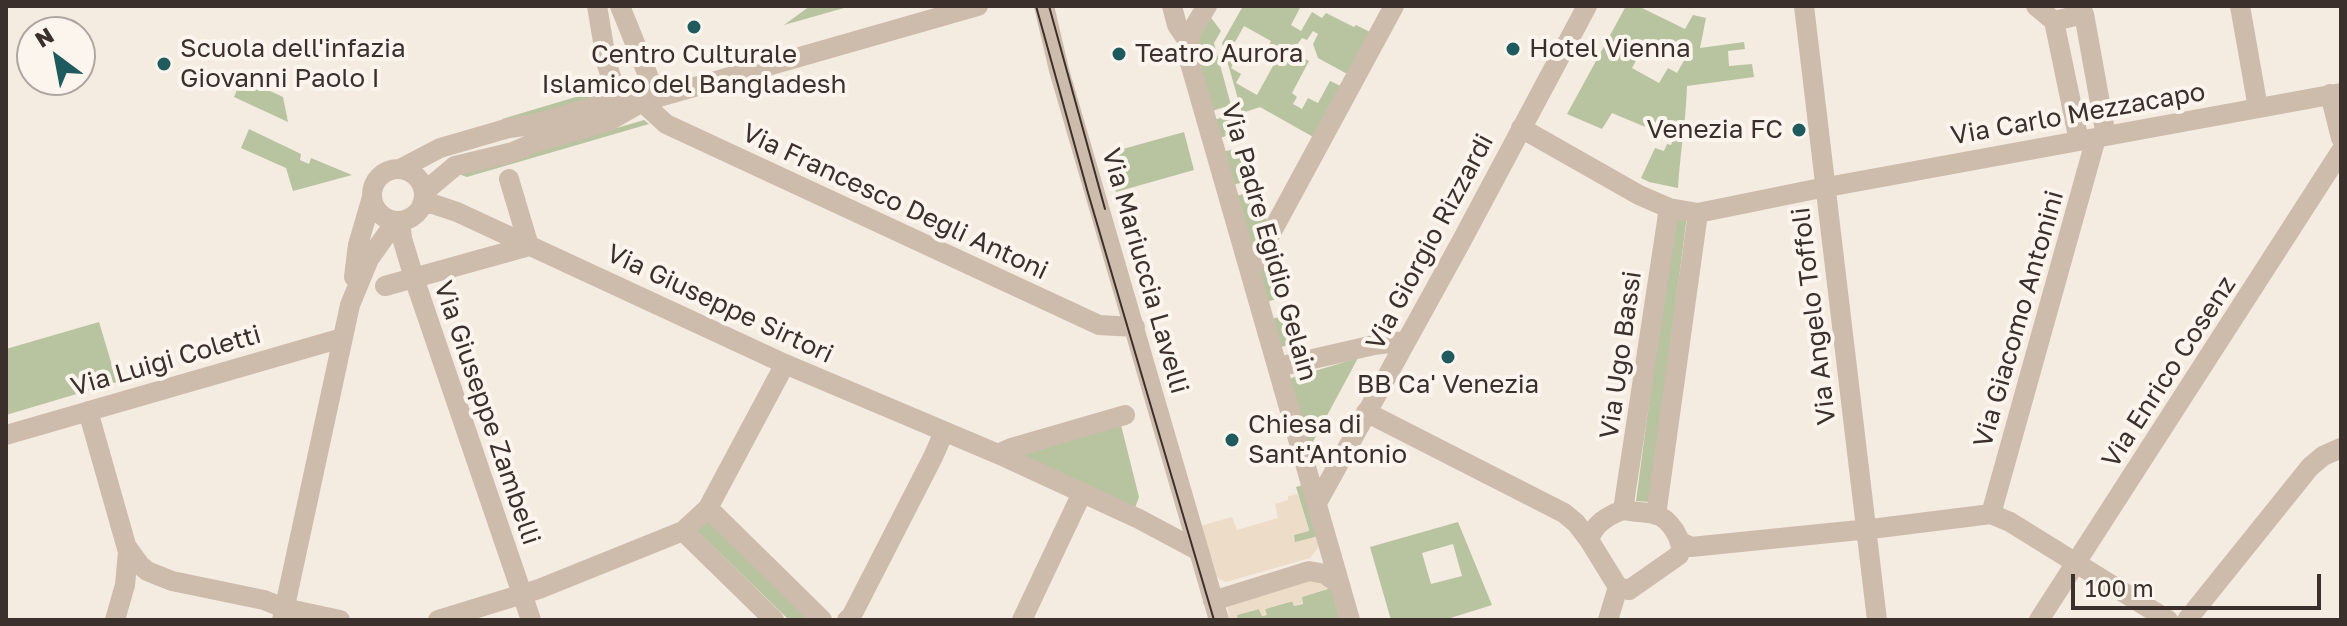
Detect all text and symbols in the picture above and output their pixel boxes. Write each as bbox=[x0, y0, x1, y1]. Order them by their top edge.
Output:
north arrow bbox=[16, 16, 96, 96]
marker: Centro Culturale Islamico del Bangladesh bbox=[685, 18, 703, 36]
text: N bbox=[30, 21, 58, 53]
place label: Scuola dell'infazia Giovanni Paolo I bbox=[180, 33, 406, 94]
place label: Hotel Vienna bbox=[1529, 33, 1691, 65]
place label: Teatro Aurora bbox=[1135, 38, 1303, 70]
place label: Centro Culturale Islamico del Bangladesh bbox=[541, 39, 847, 100]
marker: Hotel Vienna bbox=[1504, 40, 1522, 58]
marker: Teatro Aurora bbox=[1110, 45, 1128, 63]
marker: Scuola dell'infazia Giovanni Paolo I bbox=[155, 55, 173, 73]
street label: Via Carlo Mezzacapo bbox=[1948, 76, 2208, 152]
street label: Via Padre Egidio Gelain bbox=[1214, 100, 1324, 384]
place label: Venezia FC bbox=[1647, 114, 1783, 146]
street label: Via Francesco Degli Antoni bbox=[737, 117, 1053, 287]
marker: Venezia FC bbox=[1790, 121, 1808, 139]
street label: Via Giorgio Rizzardi bbox=[1360, 129, 1500, 355]
street label: Via Mariuccia Lavelli bbox=[1095, 145, 1195, 397]
street label: Via Giacomo Antonini bbox=[1967, 187, 2071, 451]
street label: Via Angelo Toffoli bbox=[1785, 205, 1843, 427]
street label: Via Giuseppe Sirtori bbox=[602, 238, 838, 370]
street label: Via Ugo Bassi bbox=[1594, 269, 1648, 441]
street label: Via Enrico Cosenz bbox=[2095, 270, 2243, 474]
street label: Via Giuseppe Zambelli bbox=[427, 277, 547, 549]
street label: Via Luigi Coletti bbox=[68, 319, 264, 403]
marker: BB Ca' Venezia bbox=[1439, 348, 1457, 366]
place label: BB Ca' Venezia bbox=[1357, 369, 1539, 401]
place label: Chiesa di Sant'Antonio bbox=[1248, 409, 1407, 470]
marker: Chiesa di Sant'Antonio bbox=[1223, 431, 1241, 449]
scale bar bbox=[2075, 558, 2325, 608]
text: 100 m bbox=[2085, 573, 2154, 602]

